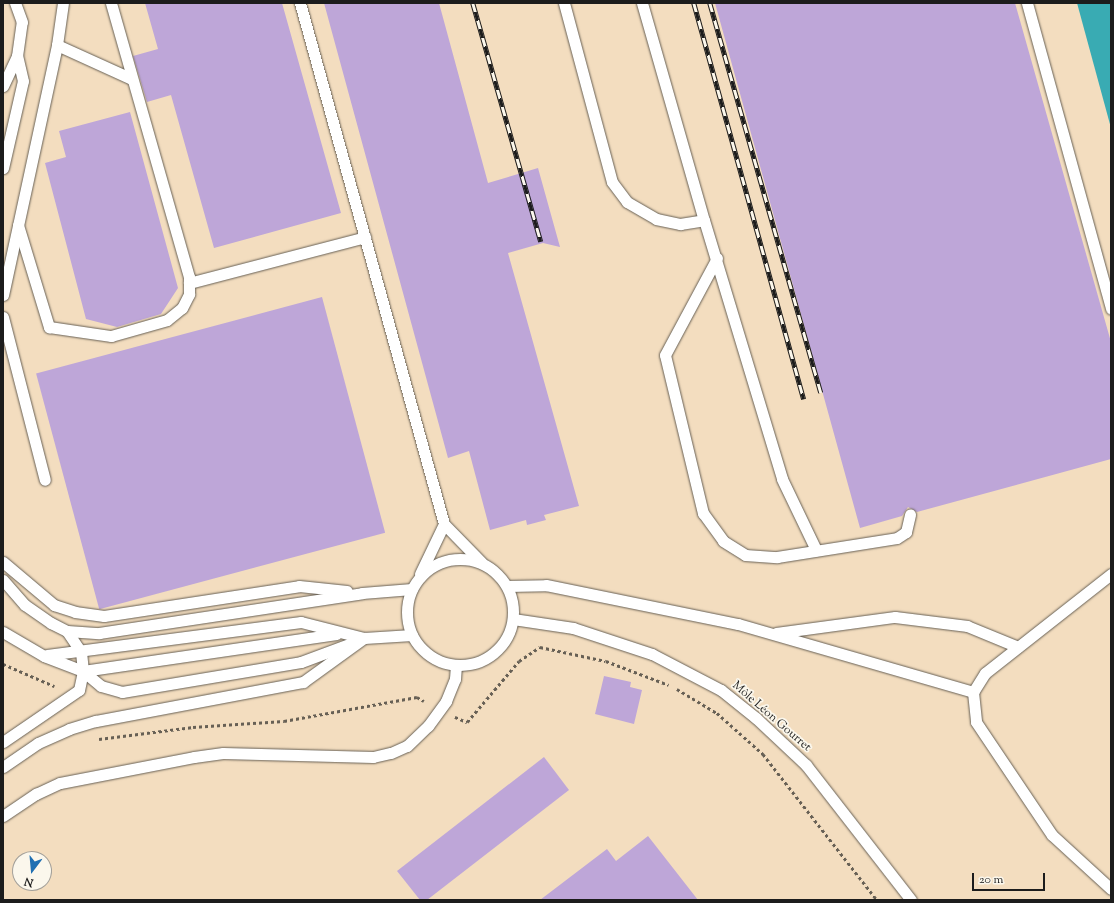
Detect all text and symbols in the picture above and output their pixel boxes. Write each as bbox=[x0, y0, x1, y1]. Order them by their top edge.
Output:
street label: Môle Léon Gourret bbox=[729, 679, 813, 755]
north arrow bbox=[12, 851, 52, 891]
scale bar bbox=[974, 865, 1047, 891]
text: 20 m bbox=[979, 871, 1003, 889]
text: N bbox=[23, 873, 35, 890]

